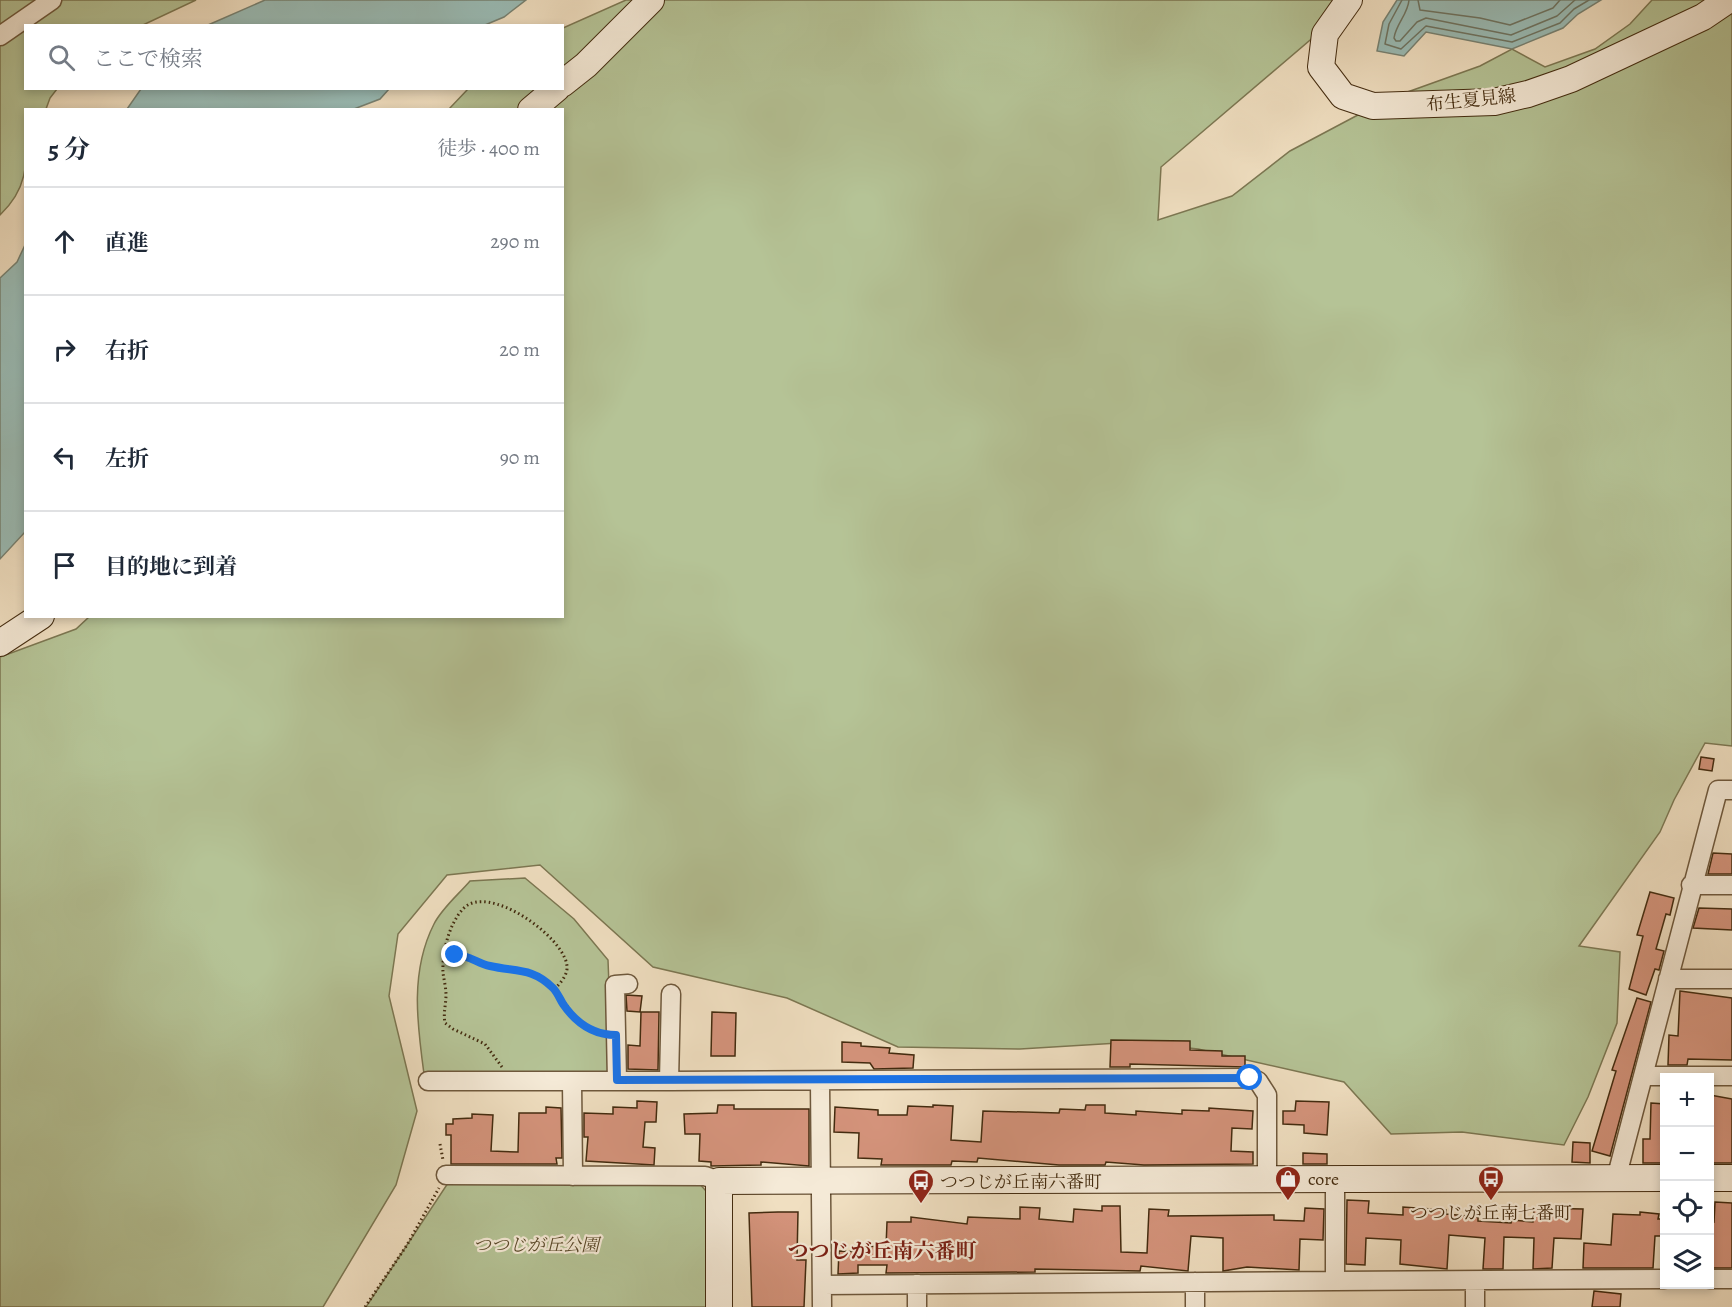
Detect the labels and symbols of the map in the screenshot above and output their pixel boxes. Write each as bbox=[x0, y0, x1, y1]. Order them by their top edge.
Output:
street label: 布生夏見線 bbox=[1425, 83, 1517, 117]
route end bbox=[441, 941, 467, 967]
route start bbox=[1236, 1064, 1262, 1090]
shop icon: core bbox=[1273, 1164, 1303, 1202]
bus stop icon: つつじが丘南七番町 bbox=[1476, 1164, 1506, 1202]
bus stop icon: つつじが丘南六番町 bbox=[906, 1167, 936, 1205]
place label: core bbox=[1308, 1167, 1339, 1191]
place label: つつじが丘南六番町 bbox=[940, 1170, 1102, 1194]
place label: つつじが丘南七番町 bbox=[1410, 1201, 1572, 1225]
park label: つつじが丘公園 bbox=[473, 1233, 602, 1257]
district label: つつじが丘南六番町 bbox=[788, 1237, 977, 1265]

